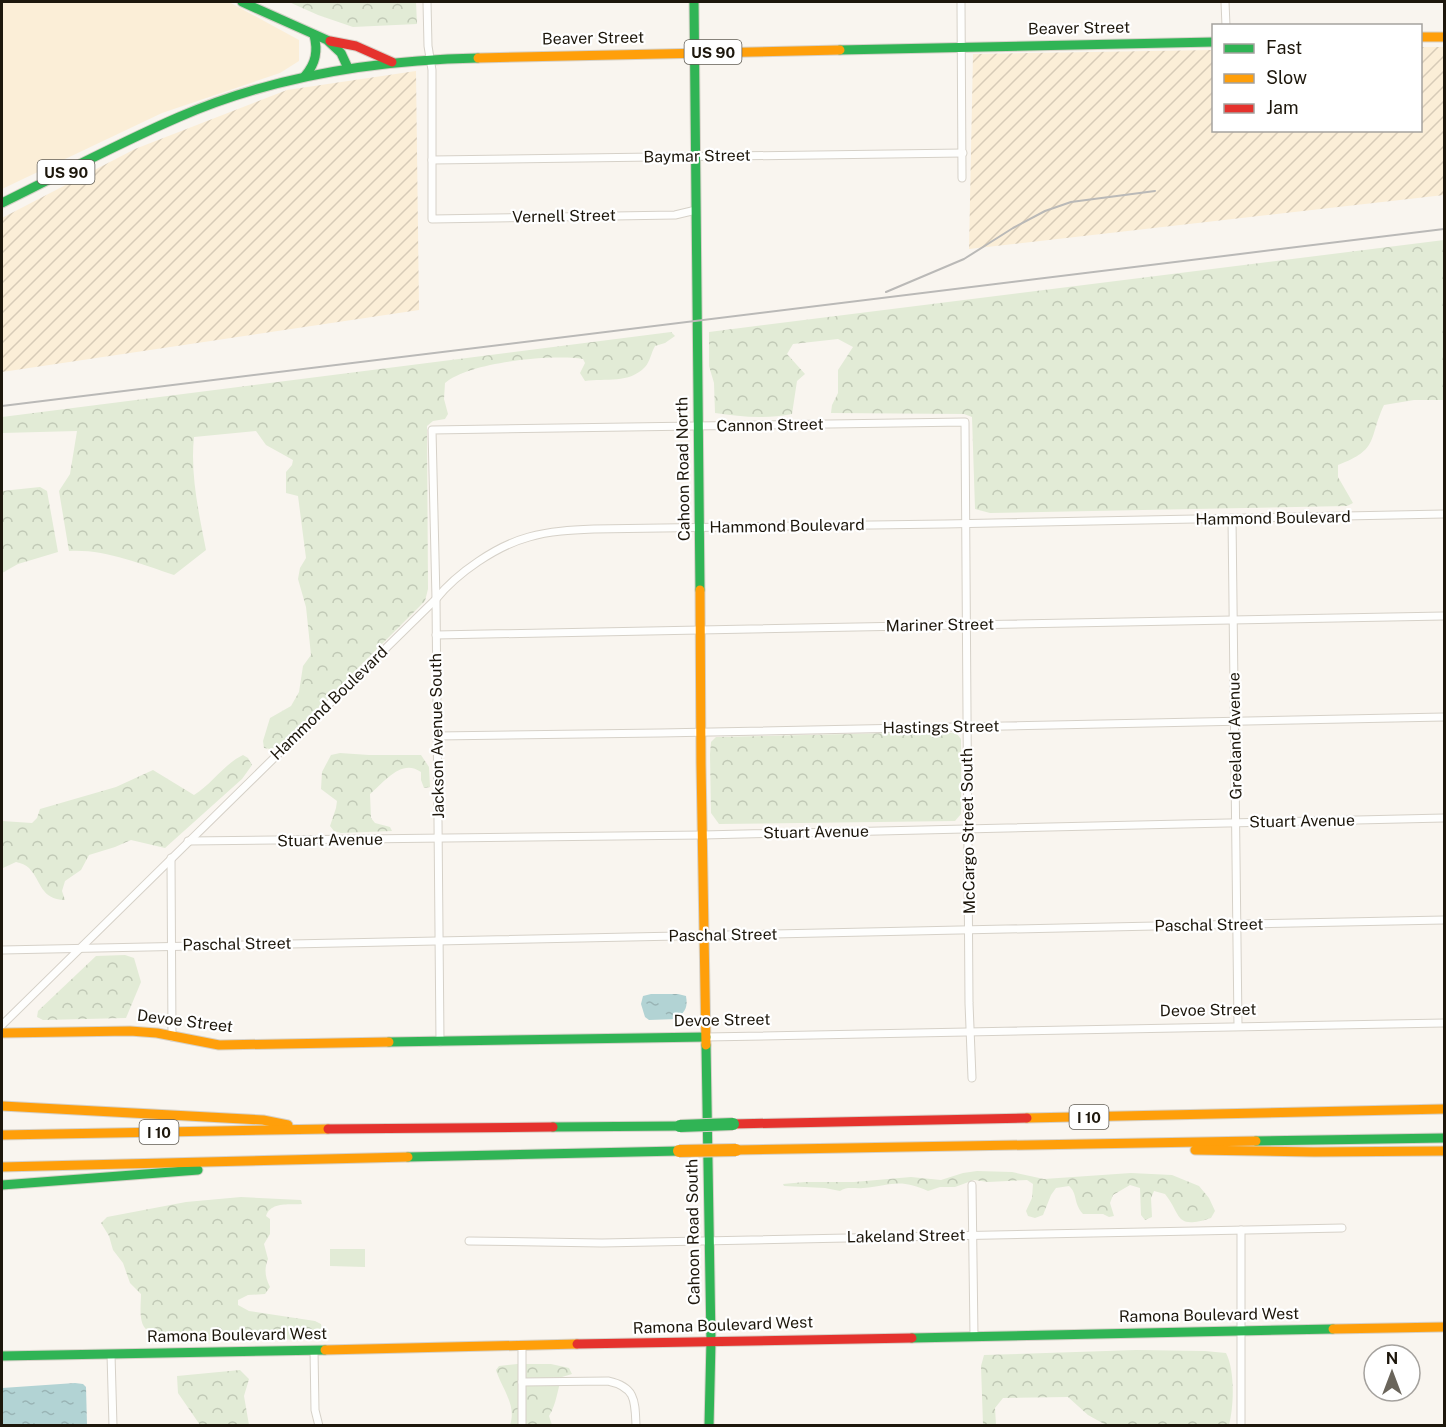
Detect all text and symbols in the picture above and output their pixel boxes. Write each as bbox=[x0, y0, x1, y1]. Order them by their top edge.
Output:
street label: Beaver Street bbox=[1028, 18, 1130, 38]
legend bbox=[1212, 24, 1422, 132]
street label: Beaver Street bbox=[542, 28, 644, 48]
text: Fast bbox=[1266, 37, 1302, 58]
road number: US 90 bbox=[684, 40, 742, 64]
text: Slow bbox=[1266, 67, 1307, 88]
text: Jam bbox=[1266, 97, 1299, 118]
street label: Baymar Street bbox=[643, 146, 751, 166]
road number: US 90 bbox=[38, 160, 94, 184]
street label: Vernell Street bbox=[512, 206, 616, 226]
street label: Cahoon Road North bbox=[672, 397, 694, 541]
street label: Cannon Street bbox=[716, 415, 824, 435]
street label: Hammond Boulevard bbox=[1195, 507, 1351, 529]
street label: Hammond Boulevard bbox=[709, 515, 865, 537]
street label: Mariner Street bbox=[886, 615, 994, 635]
street label: Hammond Boulevard bbox=[267, 642, 391, 764]
street label: Jackson Avenue South bbox=[426, 653, 448, 819]
street label: Greeland Avenue bbox=[1224, 672, 1246, 800]
street label: Hastings Street bbox=[882, 716, 1000, 738]
street label: McCargo Street South bbox=[957, 748, 979, 914]
street label: Stuart Avenue bbox=[1249, 811, 1355, 831]
street label: Stuart Avenue bbox=[763, 822, 869, 842]
street label: Stuart Avenue bbox=[277, 830, 383, 850]
street label: Paschal Street bbox=[1154, 915, 1264, 935]
street label: Paschal Street bbox=[668, 925, 778, 945]
street label: Paschal Street bbox=[182, 934, 292, 954]
street label: Devoe Street bbox=[1160, 1000, 1256, 1020]
street label: Devoe Street bbox=[136, 1006, 234, 1036]
street label: Devoe Street bbox=[674, 1010, 770, 1030]
road number: I 10 bbox=[1070, 1105, 1108, 1129]
road number: I 10 bbox=[140, 1120, 178, 1144]
street label: Cahoon Road South bbox=[682, 1159, 704, 1305]
street label: Lakeland Street bbox=[847, 1225, 965, 1247]
street label: Ramona Boulevard West bbox=[1119, 1304, 1299, 1326]
street label: Ramona Boulevard West bbox=[632, 1312, 814, 1338]
street label: Ramona Boulevard West bbox=[147, 1324, 327, 1346]
north arrow bbox=[1362, 1343, 1422, 1403]
text: N bbox=[1386, 1349, 1398, 1368]

